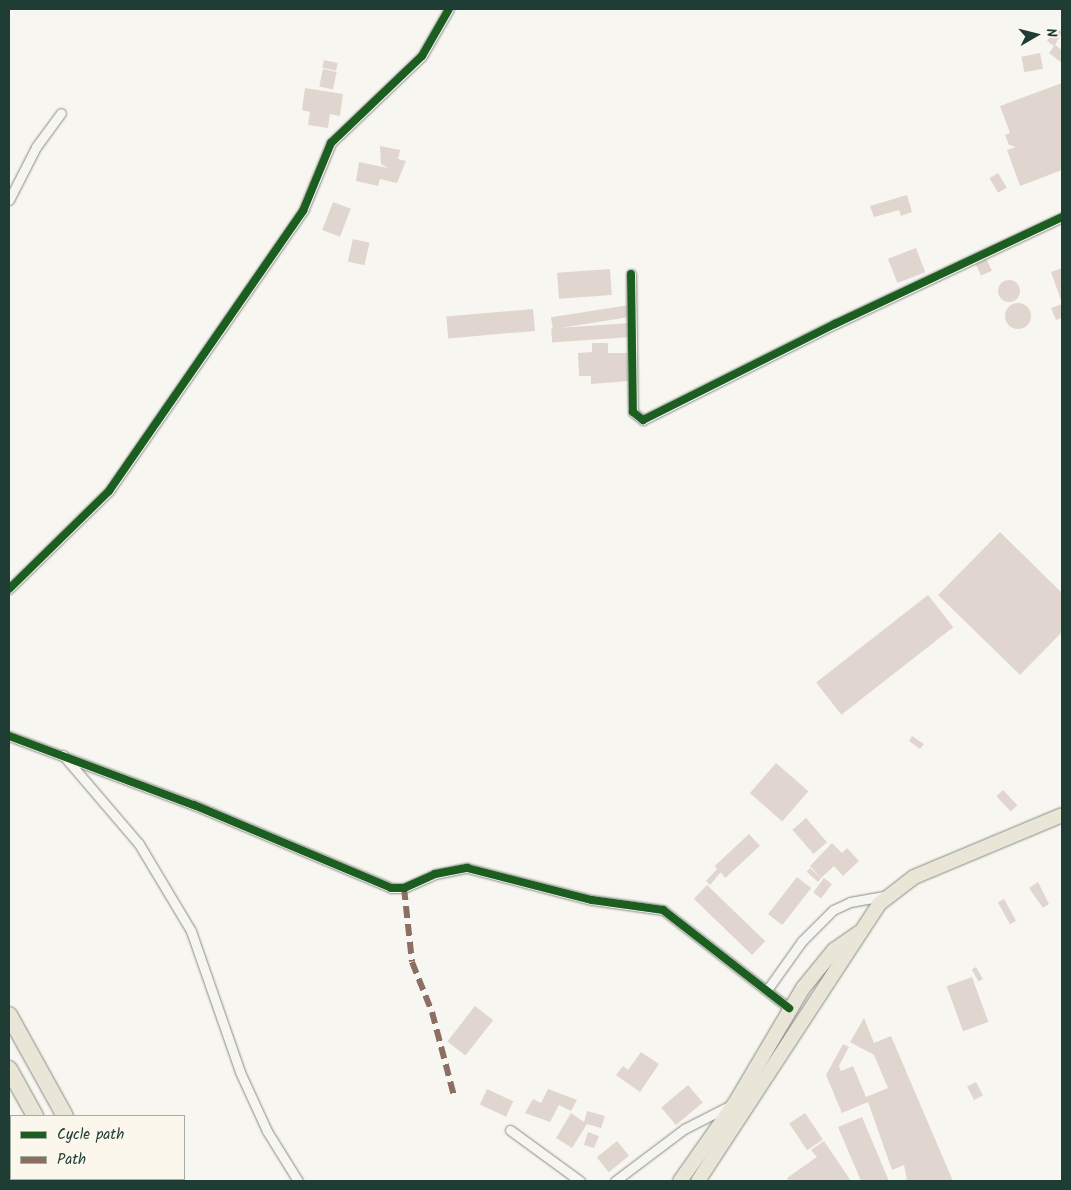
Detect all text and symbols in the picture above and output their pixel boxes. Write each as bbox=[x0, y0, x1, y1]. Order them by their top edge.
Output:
north arrow bbox=[1011, 10, 1061, 60]
text: N bbox=[1039, 27, 1062, 39]
legend bbox=[10, 1115, 185, 1180]
text: Cycle path bbox=[57, 1123, 124, 1147]
text: Path bbox=[57, 1148, 86, 1172]

